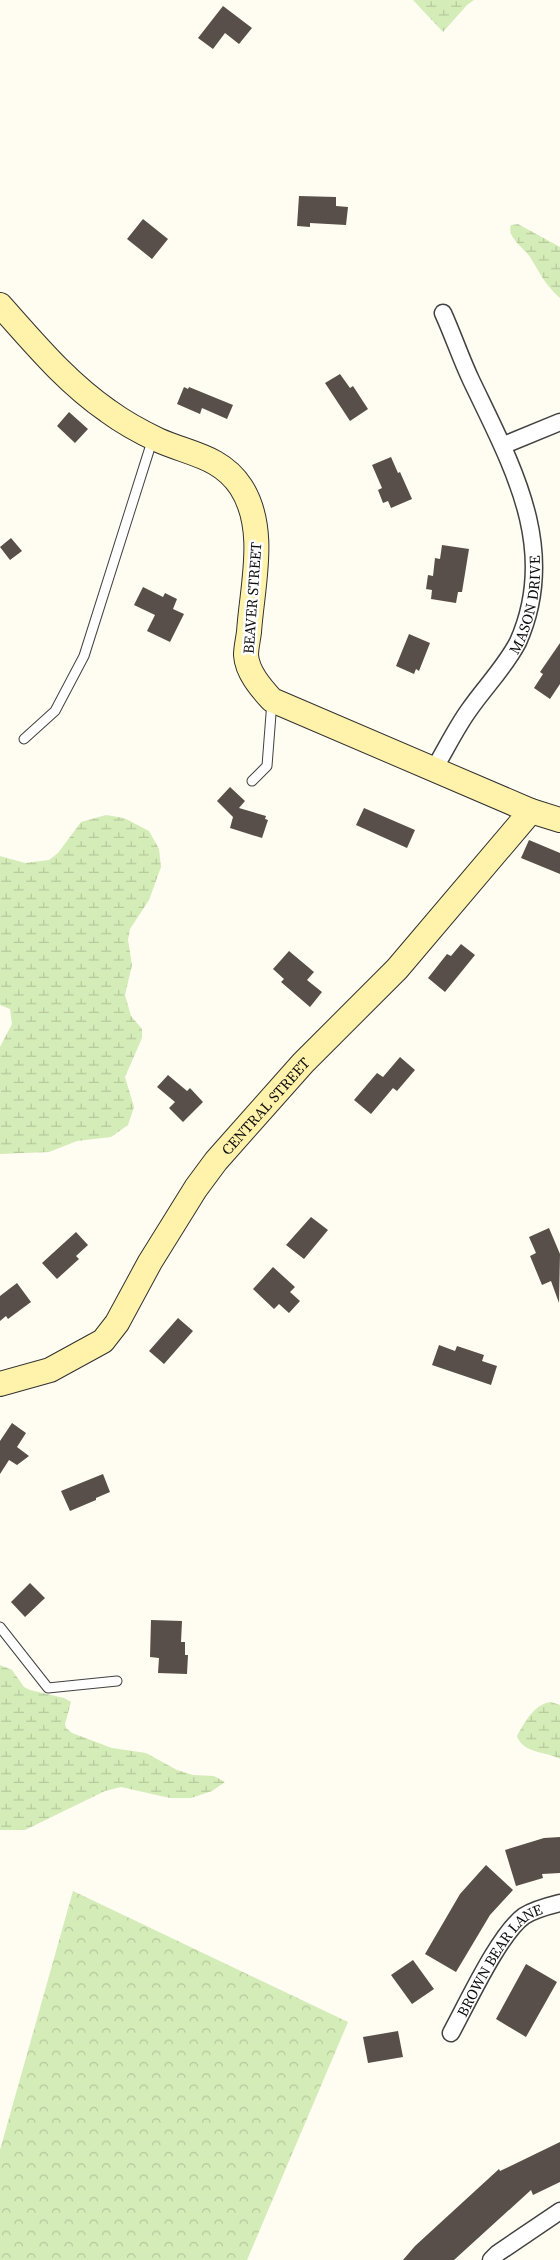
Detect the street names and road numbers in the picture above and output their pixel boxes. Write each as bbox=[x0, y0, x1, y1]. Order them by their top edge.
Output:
street label: BEAVER STREET bbox=[238, 541, 266, 655]
street label: MASON DRIVE bbox=[503, 555, 545, 658]
street label: CENTRAL STREET bbox=[216, 1052, 314, 1159]
street label: BROWN BEAR LANE bbox=[451, 1898, 545, 2020]

